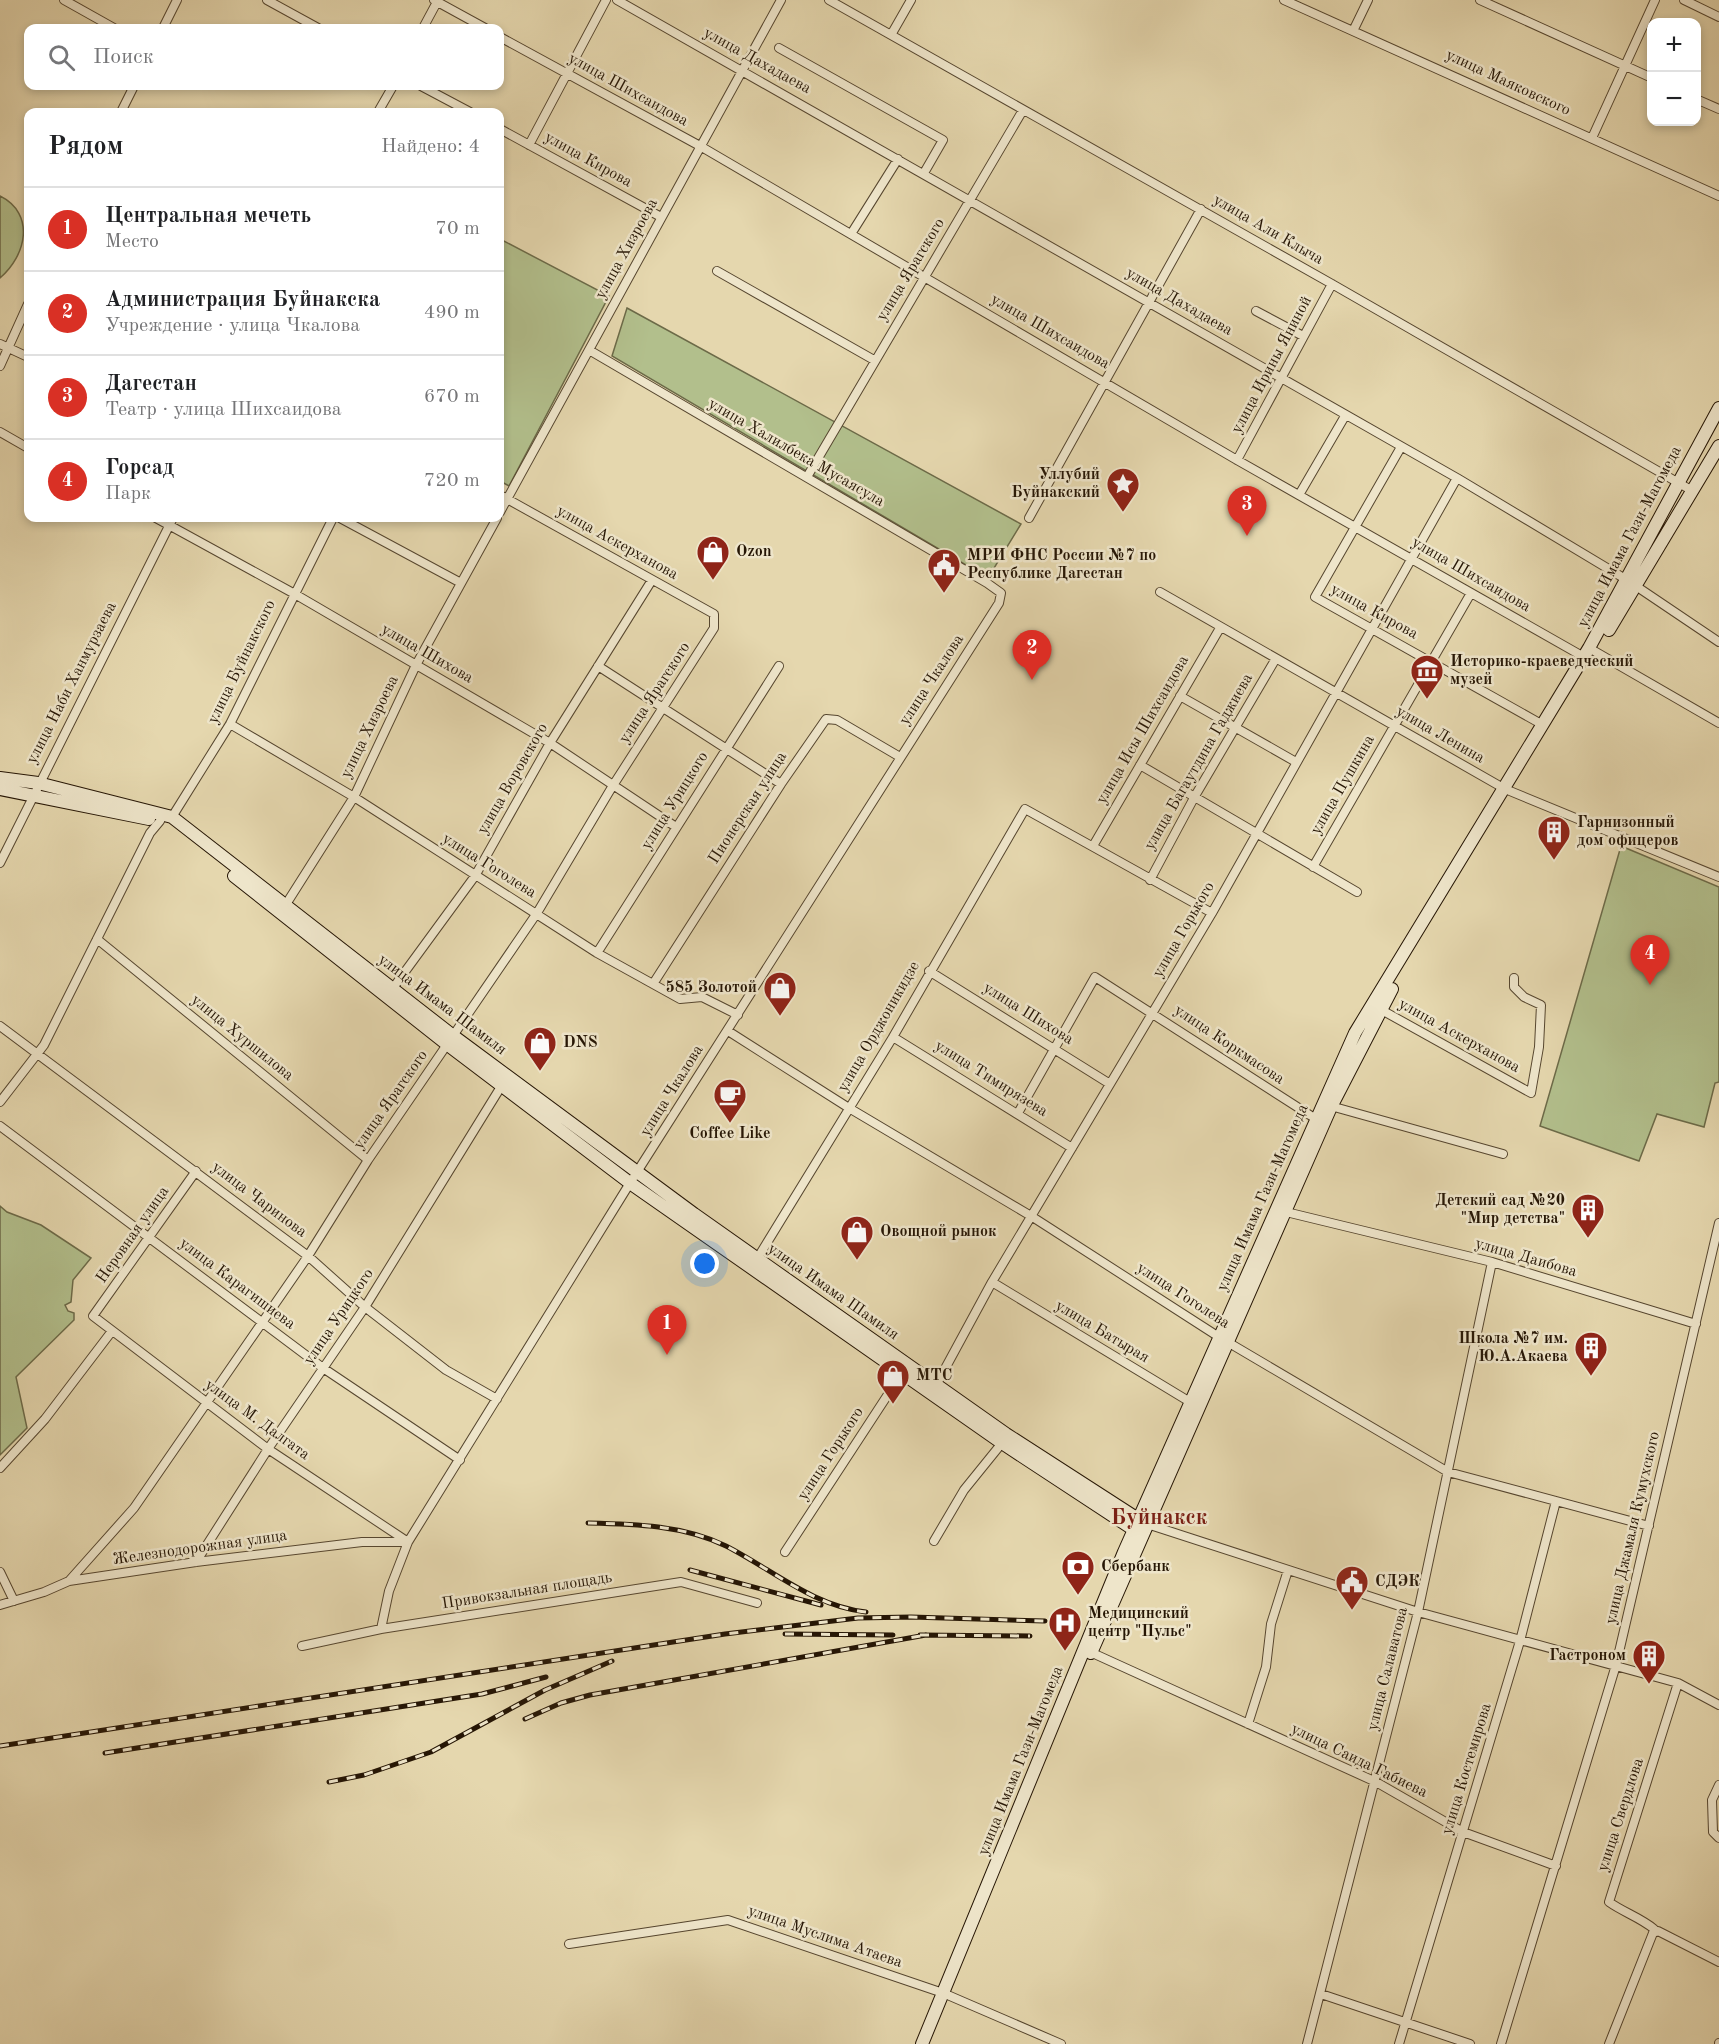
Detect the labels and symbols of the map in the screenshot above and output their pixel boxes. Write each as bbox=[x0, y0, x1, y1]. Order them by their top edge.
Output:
street label: улица Дахадаева bbox=[701, 25, 813, 97]
street label: улица Маяковского bbox=[1443, 47, 1573, 119]
street label: улица Шихсаидова bbox=[565, 50, 691, 130]
street label: улица Кирова bbox=[541, 129, 635, 191]
street label: улица Али Клыча bbox=[1210, 192, 1326, 268]
street label: улица Хизроева bbox=[593, 196, 661, 302]
street label: улица Ярагского bbox=[874, 216, 948, 324]
street label: улица Дахадаева bbox=[1123, 265, 1235, 339]
street label: улица Шихсаидова bbox=[988, 291, 1112, 373]
street label: улица Ирины Яниной bbox=[1229, 294, 1315, 436]
street label: улица Халилбека Мусаясула bbox=[705, 396, 887, 510]
street label: улица Имама Гази-Магомеда bbox=[1575, 444, 1685, 630]
place icon: Уллубий Буйнакский bbox=[1105, 466, 1141, 513]
place label: Уллубий Буйнакский bbox=[1011, 467, 1100, 501]
pin: 3 bbox=[1228, 486, 1266, 536]
street label: улица Аскерханова bbox=[553, 503, 681, 583]
shop icon: Ozon bbox=[695, 534, 731, 581]
street label: улица Шихсаидова bbox=[1409, 534, 1533, 616]
place label: Ozon bbox=[736, 544, 772, 560]
public building icon: МРИ ФНС России №7 по Республике Дагестан bbox=[926, 547, 962, 594]
place label: МРИ ФНС России №7 по Республике Дагестан bbox=[967, 548, 1156, 582]
street label: улица Кирова bbox=[1327, 581, 1421, 643]
street label: улица Буйнакского bbox=[205, 598, 279, 726]
street label: улица Наби Ханмурзаева bbox=[24, 599, 120, 767]
street label: улица Шихова bbox=[378, 621, 476, 687]
pin: 2 bbox=[1012, 630, 1052, 680]
street label: улица Чкалова bbox=[897, 632, 967, 728]
street label: улица Ярагского bbox=[616, 640, 694, 746]
street label: улица Исы Шихсаидова bbox=[1094, 653, 1192, 807]
museum icon: Историко-краеведческий музей bbox=[1409, 653, 1445, 700]
place label: Историко-краеведческий музей bbox=[1450, 654, 1634, 688]
street label: улица Багаутдина Гаджиева bbox=[1142, 671, 1256, 853]
street label: улица Хизроева bbox=[338, 673, 402, 781]
street label: улица Ленина bbox=[1393, 703, 1487, 767]
street label: улица Воровского bbox=[475, 721, 551, 837]
street label: улица Пушкина bbox=[1308, 732, 1378, 838]
street label: улица Урицкого bbox=[639, 749, 712, 853]
street label: Пионерская улица bbox=[706, 749, 790, 867]
building icon: Гарнизонный дом офицеров bbox=[1536, 814, 1572, 861]
place label: Гарнизонный дом офицеров bbox=[1577, 815, 1678, 849]
street label: улица Гоголева bbox=[439, 831, 539, 901]
street label: улица Горького bbox=[1150, 879, 1218, 981]
pin: 4 bbox=[1630, 936, 1670, 985]
street label: улица Имама Шамиля bbox=[375, 952, 509, 1058]
street label: улица Орджоникидзе bbox=[835, 959, 923, 1095]
shop icon: 585 Золотой bbox=[762, 970, 798, 1017]
place label: 585 Золотой bbox=[666, 980, 757, 996]
street label: улица Шихова bbox=[980, 980, 1076, 1048]
street label: улица Хуршилова bbox=[188, 992, 296, 1084]
street label: улица Аскерханова bbox=[1395, 996, 1523, 1076]
street label: улица Коркмасова bbox=[1171, 1002, 1287, 1088]
shop icon: DNS bbox=[522, 1025, 558, 1072]
place label: DNS bbox=[563, 1035, 598, 1051]
street label: улица Тимирязева bbox=[932, 1038, 1050, 1120]
street label: улица Чкалова bbox=[637, 1042, 707, 1140]
street label: улица Ярагского bbox=[351, 1048, 431, 1152]
cafe icon: Coffee Like bbox=[712, 1077, 748, 1124]
street label: улица Имама Гази-Магомеда bbox=[1214, 1102, 1312, 1294]
place label: Coffee Like bbox=[689, 1126, 771, 1142]
street label: улица Чаринова bbox=[209, 1159, 309, 1241]
street label: Неровная улица bbox=[94, 1184, 172, 1286]
building icon: Детский сад №20 "Мир детства" bbox=[1570, 1192, 1606, 1239]
place label: Детский сад №20 "Мир детства" bbox=[1435, 1193, 1565, 1227]
shop icon: Овощной рынок bbox=[839, 1214, 875, 1261]
place label: Овощной рынок bbox=[880, 1224, 997, 1240]
street label: улица Карагишиева bbox=[176, 1235, 298, 1333]
street label: улица Даибова bbox=[1473, 1236, 1579, 1280]
street label: улица Имама Шамиля bbox=[764, 1241, 902, 1343]
your location bbox=[690, 1249, 719, 1278]
street label: улица Гоголева bbox=[1133, 1260, 1233, 1332]
street label: улица Урицкого bbox=[301, 1266, 377, 1368]
street label: улица Батырая bbox=[1052, 1298, 1152, 1366]
pin: 1 bbox=[648, 1306, 686, 1355]
building icon: Школа №7 им. Ю.А.Акаева bbox=[1573, 1330, 1609, 1377]
place label: Школа №7 им. Ю.А.Акаева bbox=[1458, 1331, 1568, 1365]
shop icon: МТС bbox=[875, 1358, 911, 1405]
place label: МТС bbox=[916, 1368, 952, 1384]
street label: улица М. Далгата bbox=[202, 1377, 313, 1463]
street label: улица Горького bbox=[795, 1404, 867, 1503]
street label: улица Джамаля Кумухского bbox=[1603, 1430, 1663, 1626]
district label: Буйнакск bbox=[1111, 1507, 1208, 1529]
street label: Железнодорожная улица bbox=[112, 1528, 288, 1568]
bank icon: Сбербанк bbox=[1060, 1549, 1096, 1596]
place label: Сбербанк bbox=[1101, 1559, 1170, 1575]
public building icon: СДЭК bbox=[1334, 1564, 1370, 1611]
street label: Привокзальная площадь bbox=[441, 1570, 613, 1612]
place label: СДЭК bbox=[1375, 1574, 1420, 1590]
hospital icon: Медицинский центр "Пульс" bbox=[1047, 1605, 1083, 1652]
place label: Медицинский центр "Пульс" bbox=[1088, 1606, 1192, 1640]
street label: улица Салаватова bbox=[1365, 1606, 1411, 1732]
building icon: Гастроном bbox=[1631, 1638, 1667, 1685]
place label: Гастроном bbox=[1549, 1648, 1626, 1664]
street label: улица Имама Гази-Магомеда bbox=[976, 1664, 1066, 1858]
street label: улица Костемирова bbox=[1439, 1701, 1495, 1837]
street label: улица Саида Габиева bbox=[1288, 1721, 1430, 1801]
street label: улица Свердлова bbox=[1595, 1756, 1647, 1874]
street label: улица Муслима Атаева bbox=[746, 1903, 904, 1971]

